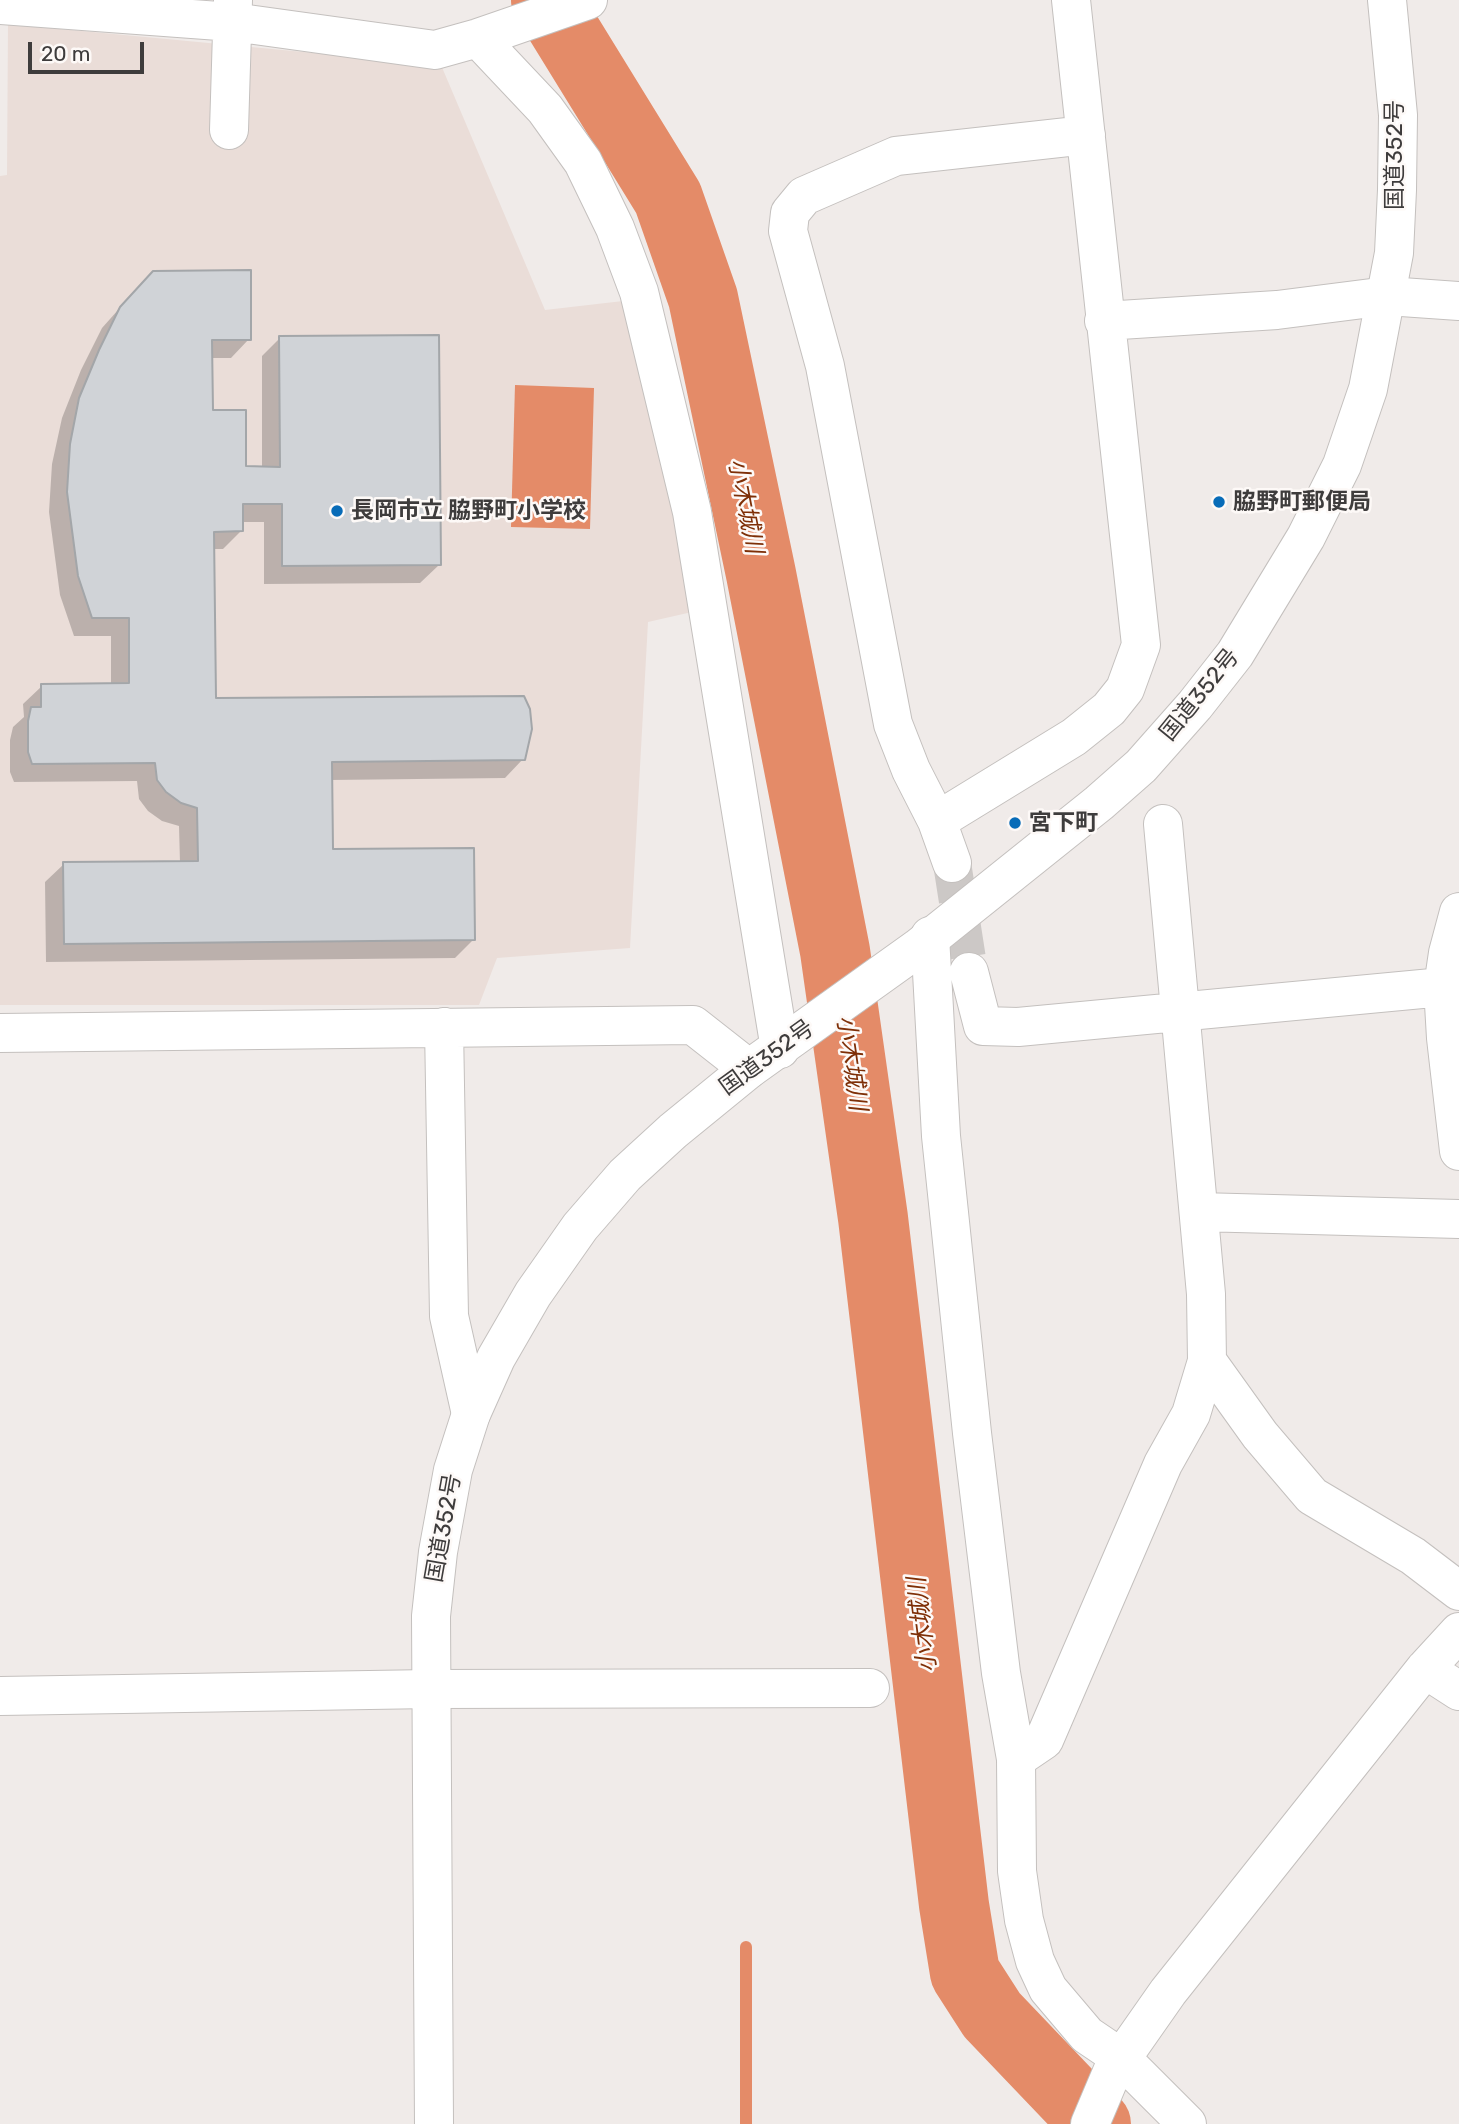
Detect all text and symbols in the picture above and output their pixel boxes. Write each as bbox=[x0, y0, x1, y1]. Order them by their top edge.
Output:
scale bar bbox=[32, 28, 147, 72]
text: 20 m bbox=[41, 41, 90, 66]
street label: 国道352号 bbox=[1381, 100, 1409, 210]
water label: 小木城川 bbox=[722, 456, 768, 556]
place label: 脇野町郵便局 bbox=[1233, 488, 1371, 516]
marker: 脇野町郵便局 bbox=[1211, 494, 1227, 510]
place label: 長岡市立 脇野町小学校 bbox=[351, 497, 586, 525]
marker: 長岡市立 脇野町小学校 bbox=[329, 503, 345, 519]
street label: 国道352号 bbox=[1155, 644, 1245, 746]
place label: 宮下町 bbox=[1029, 809, 1098, 837]
marker: 宮下町 bbox=[1007, 815, 1023, 831]
water label: 小木城川 bbox=[830, 1013, 872, 1113]
street label: 国道352号 bbox=[714, 1015, 820, 1101]
street label: 国道352号 bbox=[421, 1471, 467, 1585]
water label: 小木城川 bbox=[903, 1576, 943, 1674]

